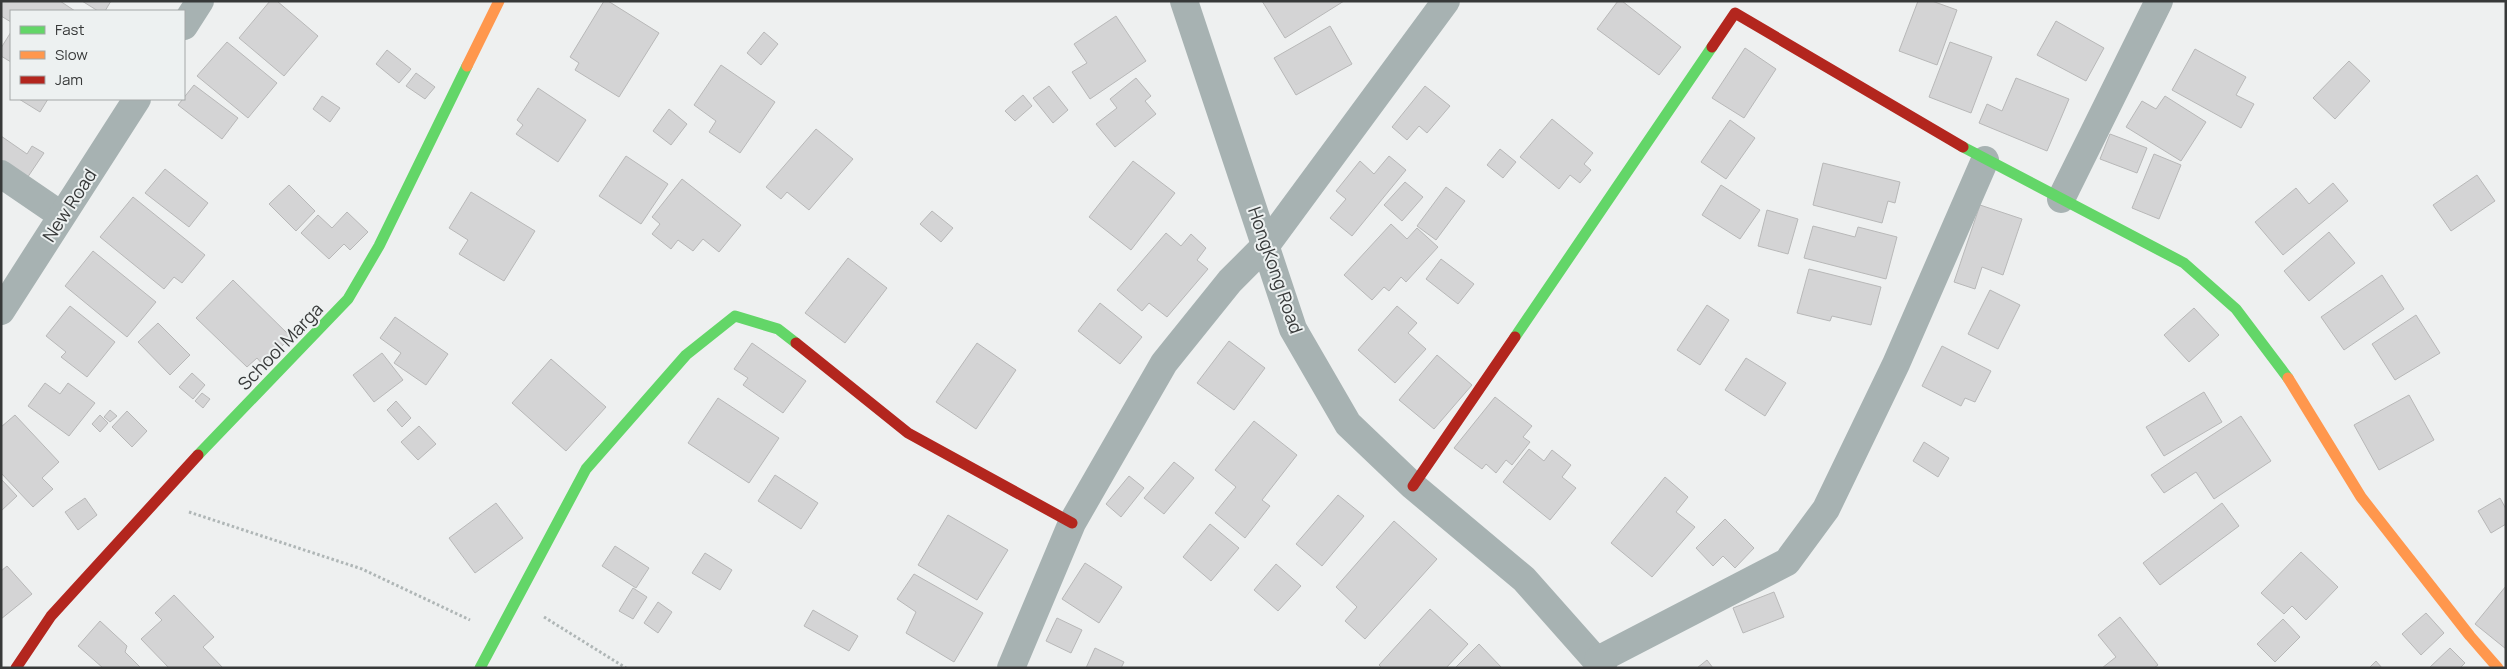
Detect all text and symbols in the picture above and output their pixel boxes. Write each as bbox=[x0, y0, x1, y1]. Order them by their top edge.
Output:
legend bbox=[10, 10, 185, 100]
text: Fast bbox=[55, 19, 84, 40]
text: Slow bbox=[55, 44, 88, 65]
text: Jam bbox=[55, 69, 83, 90]
street label: New Road bbox=[36, 164, 102, 246]
street label: HongKong Road bbox=[1243, 203, 1309, 337]
street label: School Marga bbox=[232, 297, 328, 395]

